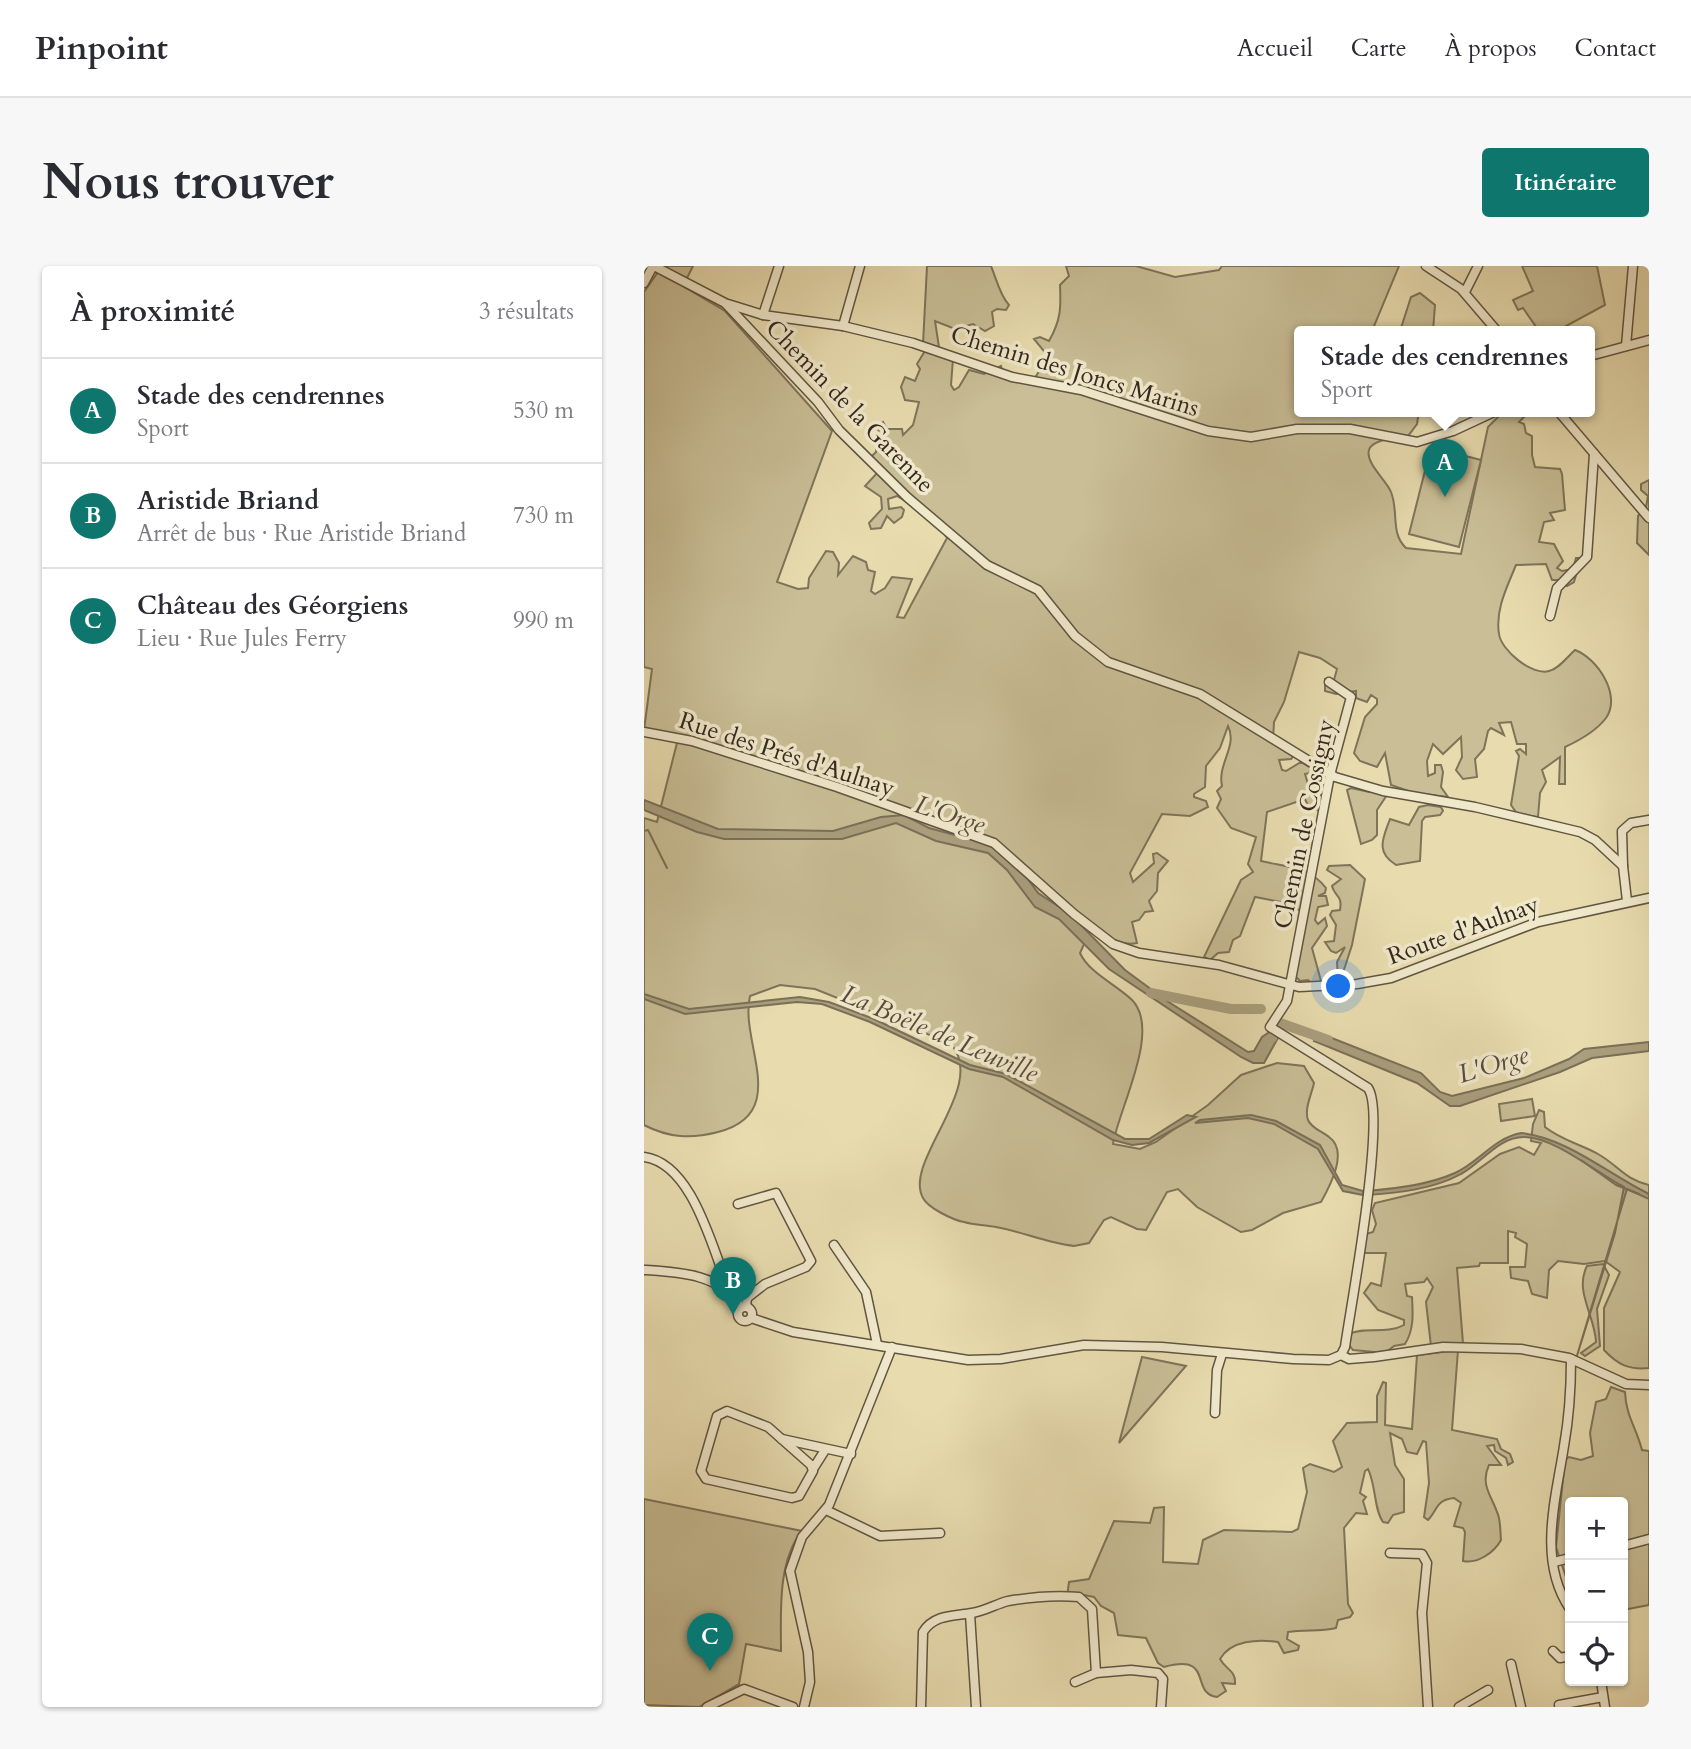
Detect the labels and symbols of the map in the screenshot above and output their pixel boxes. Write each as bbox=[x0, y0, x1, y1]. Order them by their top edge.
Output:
street label: Chemin de la Garenne bbox=[758, 312, 941, 500]
street label: Chemin des Joncs Marins bbox=[947, 318, 1203, 425]
pin: A bbox=[1422, 439, 1468, 497]
street label: Rue des Prés d'Aulnay bbox=[675, 704, 899, 805]
street label: Chemin de Cossigny bbox=[1266, 716, 1343, 932]
water label: L'Orge bbox=[910, 787, 990, 843]
street label: Route d'Aulnay bbox=[1383, 888, 1544, 973]
your location bbox=[1321, 969, 1355, 1003]
water label: La Boële de Leuville bbox=[836, 976, 1044, 1091]
water label: L'Orge bbox=[1454, 1037, 1534, 1092]
pin: B bbox=[710, 1257, 756, 1315]
pin: C bbox=[687, 1613, 733, 1671]

